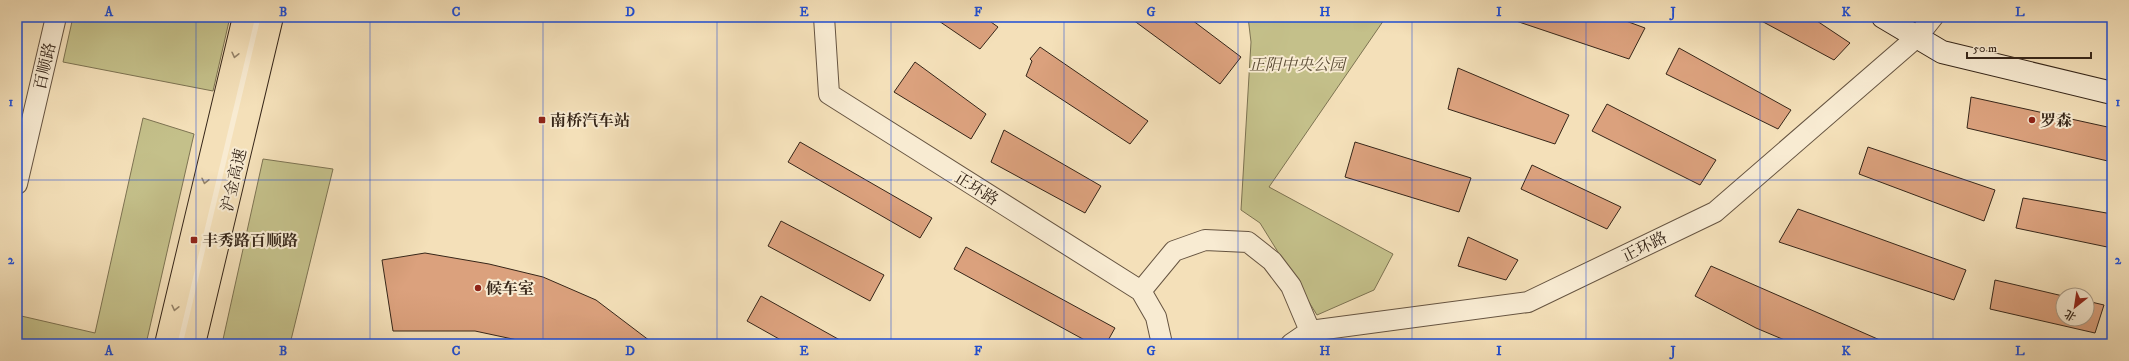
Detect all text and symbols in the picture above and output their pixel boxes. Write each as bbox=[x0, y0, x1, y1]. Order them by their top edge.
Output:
text: A bbox=[104, 4, 114, 20]
text: B bbox=[279, 4, 287, 20]
text: C bbox=[452, 4, 461, 20]
text: D bbox=[625, 4, 635, 20]
text: E bbox=[799, 4, 809, 20]
text: F bbox=[974, 4, 983, 20]
text: G bbox=[1146, 4, 1156, 20]
text: H bbox=[1320, 4, 1331, 20]
text: I bbox=[1496, 4, 1502, 20]
text: J bbox=[1668, 4, 1676, 21]
text: K bbox=[1841, 4, 1851, 20]
text: L bbox=[2015, 4, 2025, 20]
scale bar bbox=[1967, 34, 2091, 60]
street label: 百顺路 bbox=[30, 41, 60, 92]
text: 50 m bbox=[1973, 41, 1997, 56]
one-way arrow bbox=[231, 52, 239, 58]
park label: 正阳中央公园 bbox=[1249, 55, 1348, 75]
text: 1 bbox=[9, 94, 14, 110]
text: 1 bbox=[2116, 94, 2121, 110]
place label: 南桥汽车站 bbox=[550, 111, 630, 131]
place label: 罗森 bbox=[2040, 111, 2072, 131]
marker: 南桥汽车站 bbox=[537, 115, 547, 125]
marker: 罗森 bbox=[2027, 115, 2037, 125]
street label: 沪金高速 bbox=[217, 147, 251, 214]
street label: 正环路 bbox=[951, 168, 1002, 210]
one-way arrow bbox=[201, 178, 209, 185]
street label: 正环路 bbox=[1618, 227, 1670, 266]
place label: 丰秀路百顺路 bbox=[202, 231, 298, 251]
marker: 丰秀路百顺路 bbox=[189, 235, 199, 245]
text: 2 bbox=[8, 252, 15, 268]
text: 2 bbox=[2115, 252, 2122, 268]
place label: 候车室 bbox=[486, 279, 534, 299]
marker: 候车室 bbox=[473, 283, 483, 293]
north arrow bbox=[2055, 287, 2095, 327]
one-way arrow bbox=[171, 305, 179, 311]
text: 北 bbox=[2062, 306, 2079, 324]
text: A bbox=[104, 343, 114, 359]
text: B bbox=[279, 343, 287, 359]
text: C bbox=[452, 343, 461, 359]
text: D bbox=[625, 343, 635, 359]
text: E bbox=[799, 343, 809, 359]
text: F bbox=[974, 343, 983, 359]
text: G bbox=[1146, 343, 1156, 359]
text: H bbox=[1320, 343, 1331, 359]
text: I bbox=[1496, 343, 1502, 359]
text: J bbox=[1668, 343, 1676, 360]
text: K bbox=[1841, 343, 1851, 359]
text: L bbox=[2015, 343, 2025, 359]

